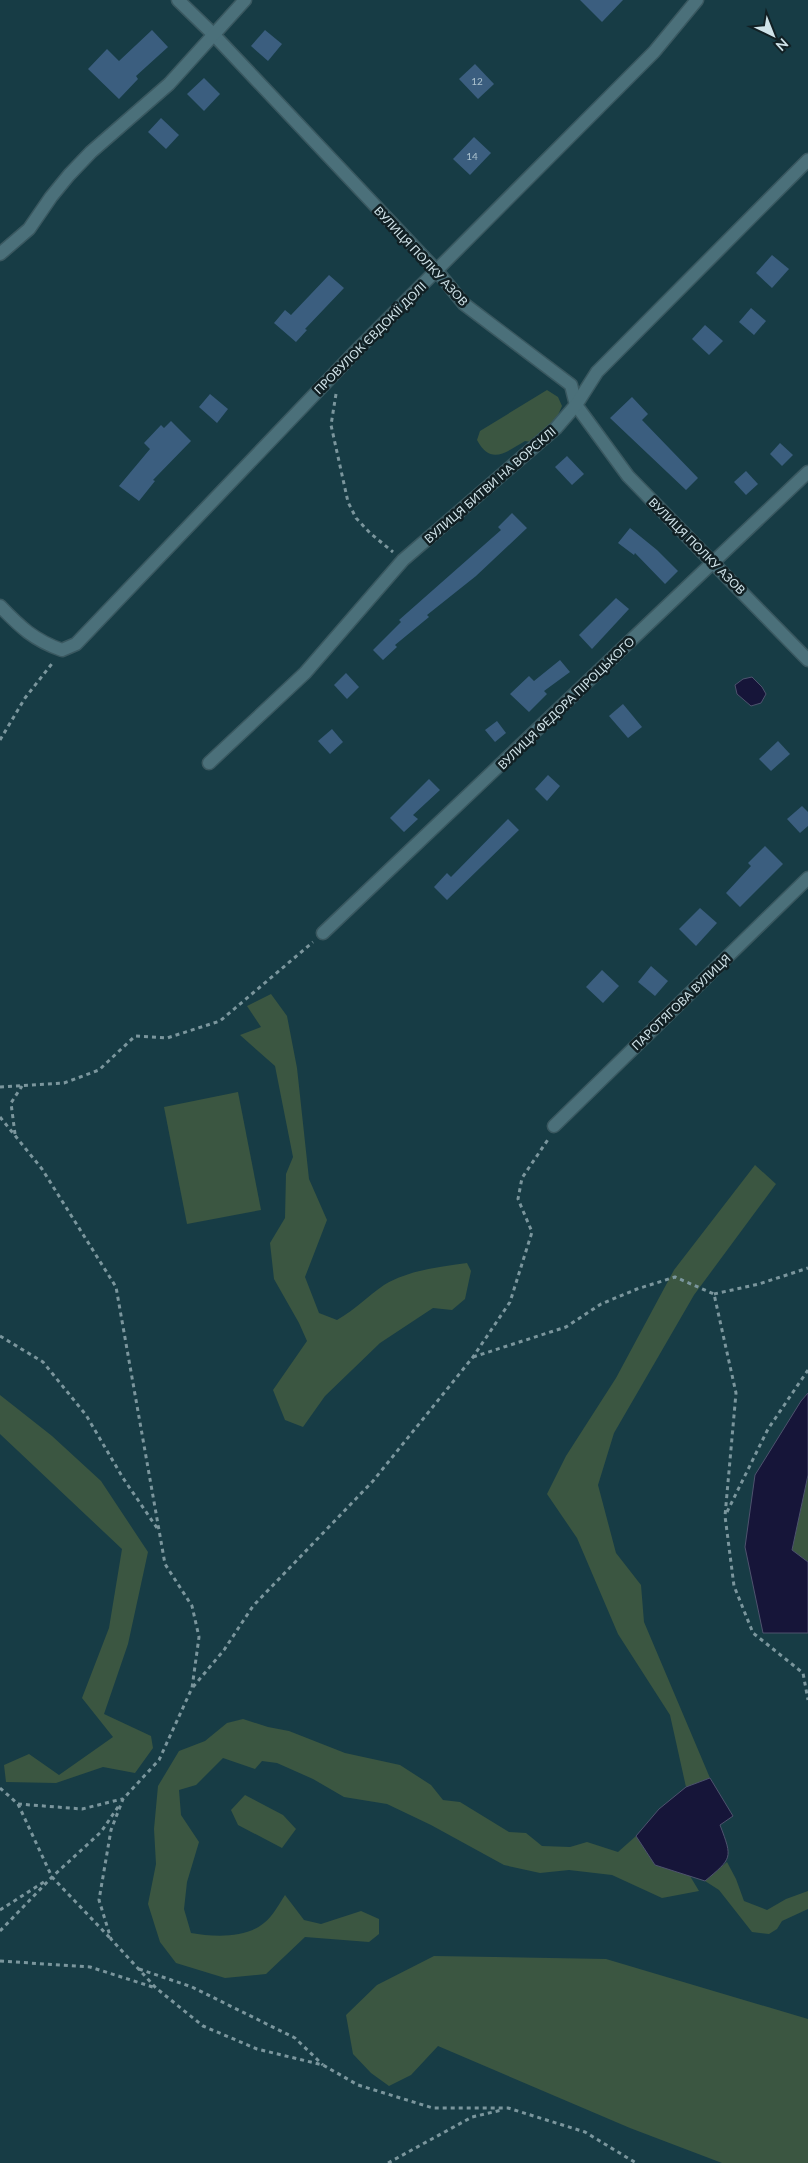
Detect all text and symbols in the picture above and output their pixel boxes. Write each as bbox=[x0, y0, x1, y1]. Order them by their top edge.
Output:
north arrow bbox=[748, 10, 798, 60]
text: N bbox=[772, 35, 792, 55]
house number: 12 bbox=[471, 75, 483, 87]
house number: 14 bbox=[466, 150, 478, 162]
street label: ВУЛИЦЯ ПОЛКУ АЗОВ bbox=[371, 203, 471, 309]
street label: ПРОВУЛОК ЄВДОКІЇ ДОЛІ bbox=[311, 279, 429, 397]
street label: ВУЛИЦЯ БИТВИ НА ВОРСКЛІ bbox=[421, 424, 559, 546]
street label: ВУЛИЦЯ ПОЛКУ АЗОВ bbox=[646, 495, 749, 598]
street label: ВУЛИЦЯ ФЕДОРА ПІРОЦЬКОГО bbox=[495, 633, 638, 772]
street label: ПАРОТЯГОВА ВУЛИЦЯ bbox=[628, 951, 734, 1053]

